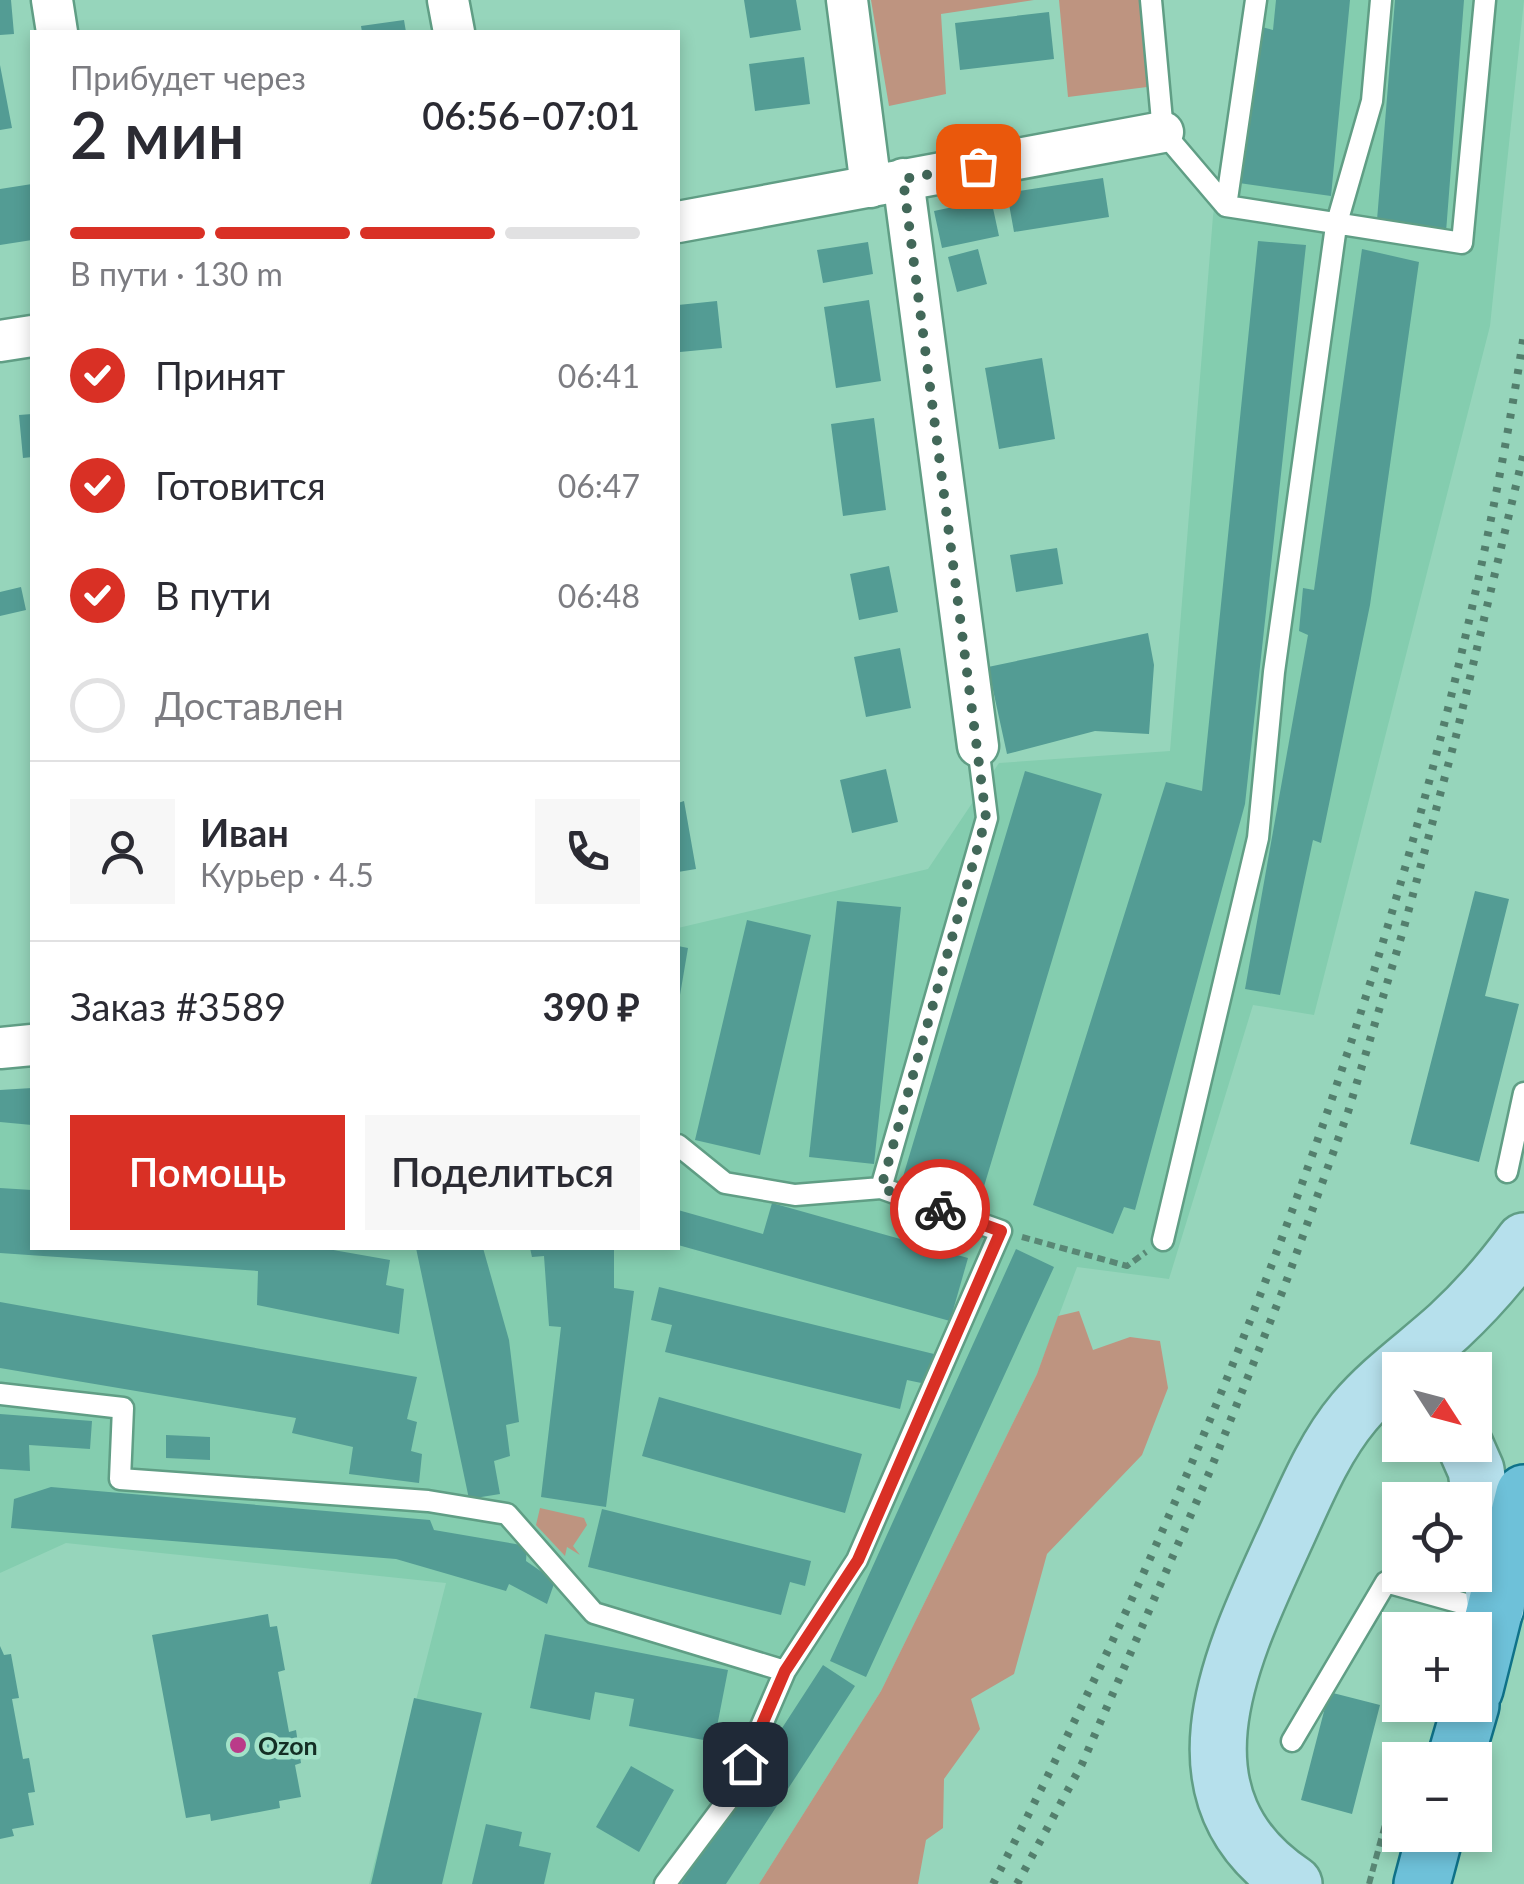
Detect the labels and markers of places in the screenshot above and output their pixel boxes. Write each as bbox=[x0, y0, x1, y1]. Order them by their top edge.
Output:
pin bbox=[936, 124, 1021, 209]
pin bbox=[703, 1722, 788, 1807]
place label: Ozon bbox=[258, 1730, 318, 1760]
marker: Ozon bbox=[227, 1734, 249, 1756]

